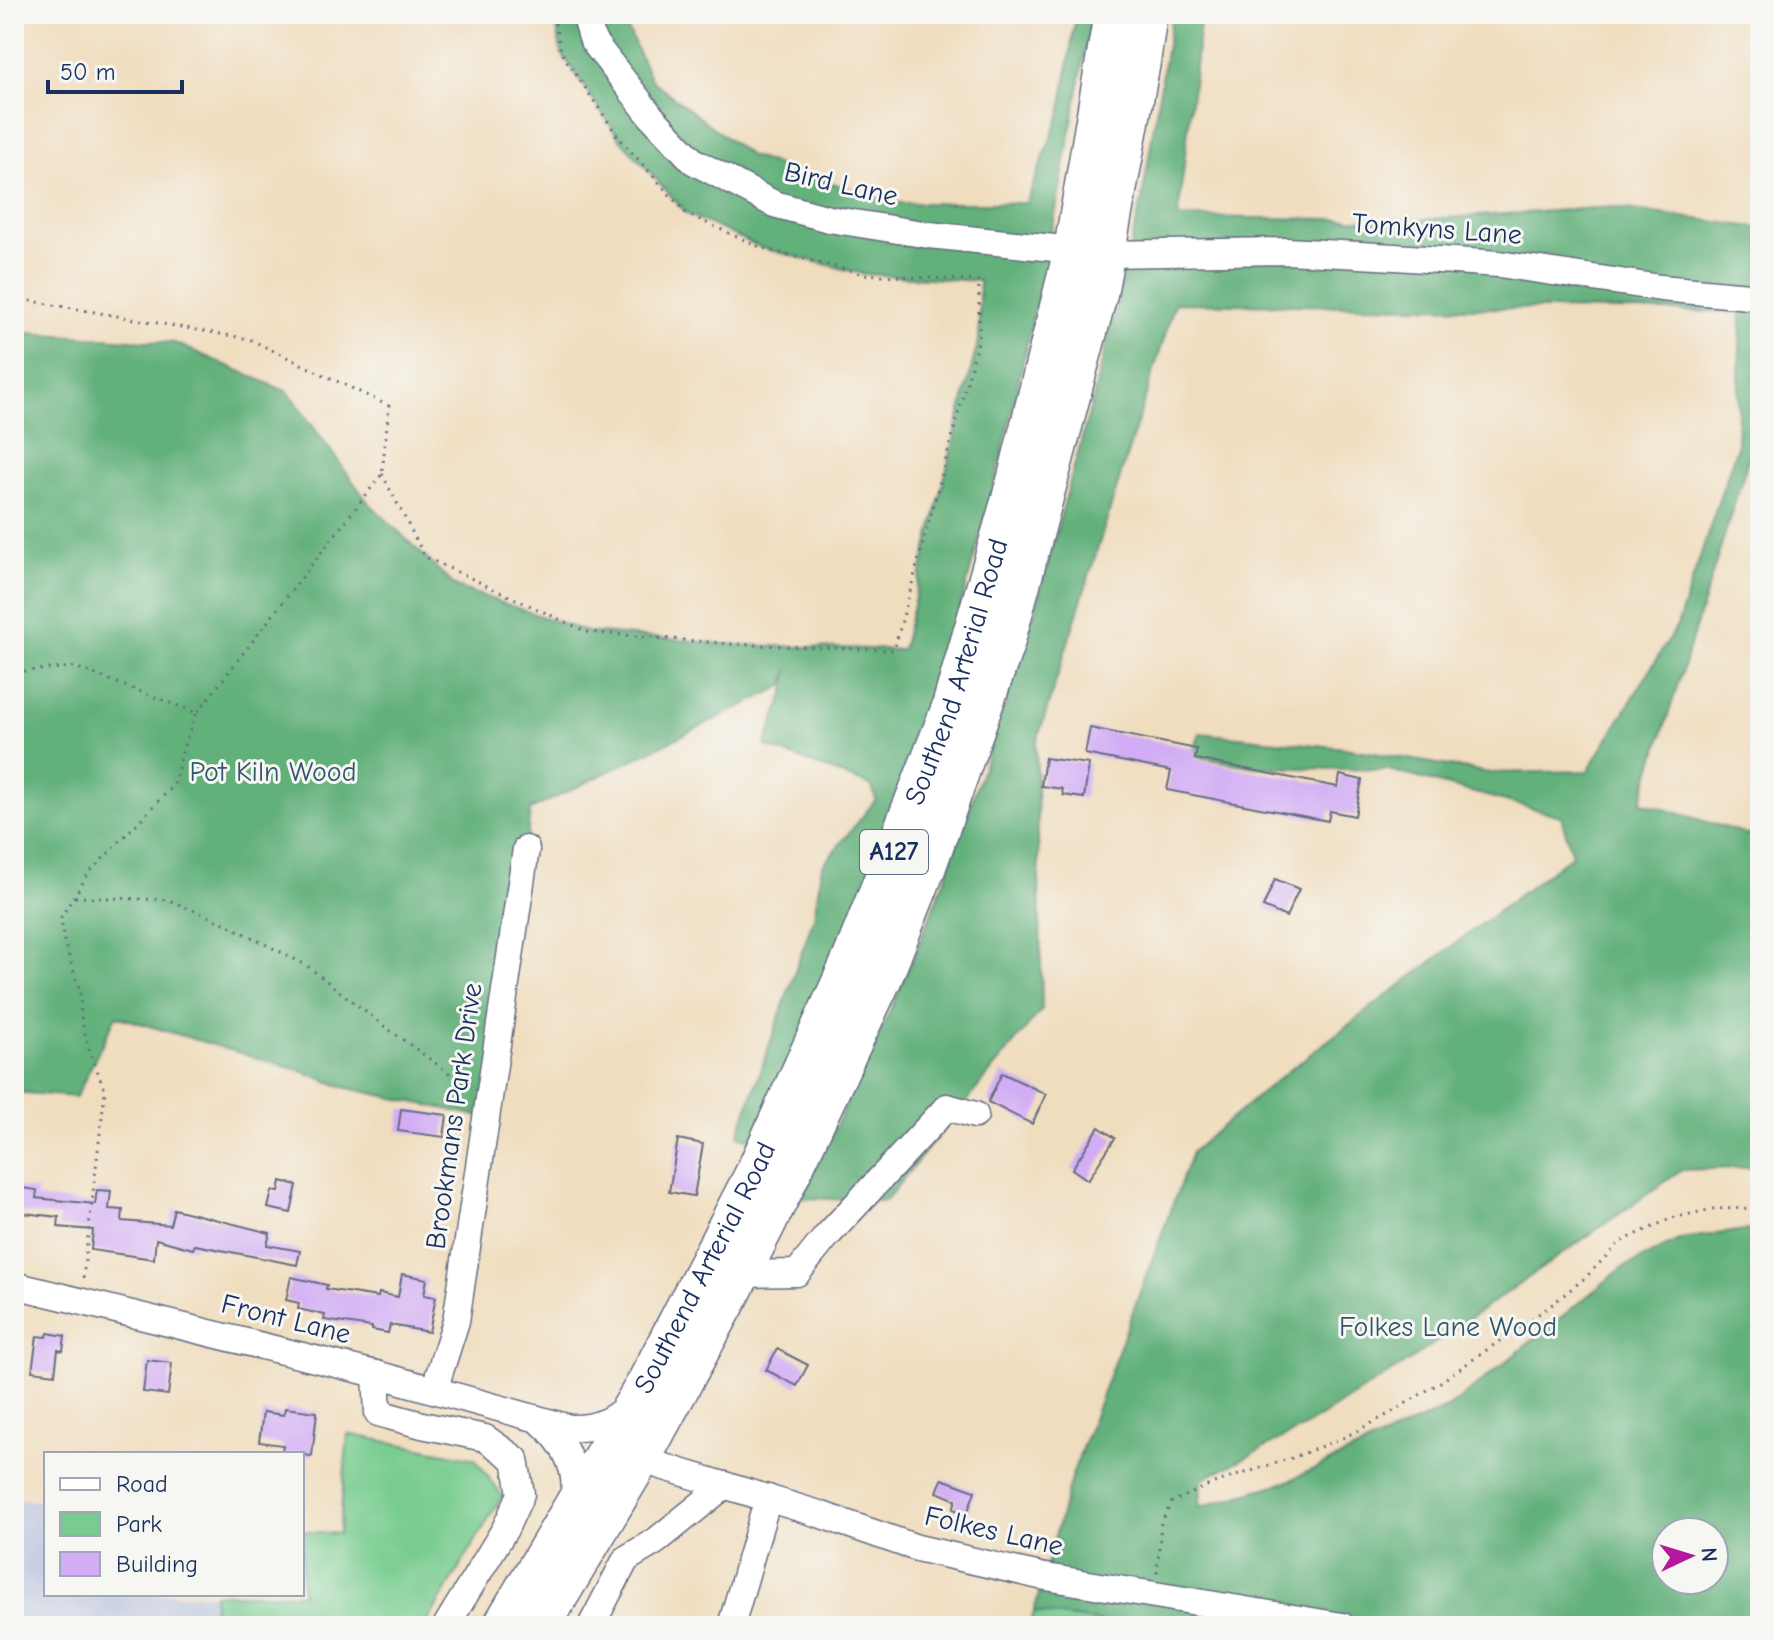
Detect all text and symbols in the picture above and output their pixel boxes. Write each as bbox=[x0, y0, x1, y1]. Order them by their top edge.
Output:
scale bar bbox=[48, 44, 182, 94]
text: 50 m bbox=[60, 58, 116, 86]
street label: Bird Lane bbox=[781, 155, 901, 213]
street label: Tomkyns Lane bbox=[1351, 207, 1523, 251]
street label: Southend Arterial Road bbox=[898, 535, 1014, 809]
park label: Pot Kiln Wood bbox=[189, 756, 357, 788]
road number: A127 bbox=[860, 830, 928, 874]
street label: Brookmans Park Drive bbox=[419, 981, 489, 1251]
street label: Southend Arterial Road bbox=[627, 1137, 782, 1399]
street label: Front Lane bbox=[218, 1288, 354, 1350]
park label: Folkes Lane Wood bbox=[1339, 1311, 1557, 1343]
legend bbox=[44, 1452, 304, 1596]
text: Road bbox=[116, 1470, 168, 1498]
street label: Folkes Lane bbox=[922, 1500, 1066, 1562]
text: Park bbox=[116, 1510, 162, 1538]
north arrow bbox=[1650, 1516, 1730, 1596]
text: N bbox=[1695, 1547, 1722, 1563]
text: Building bbox=[116, 1550, 198, 1578]

